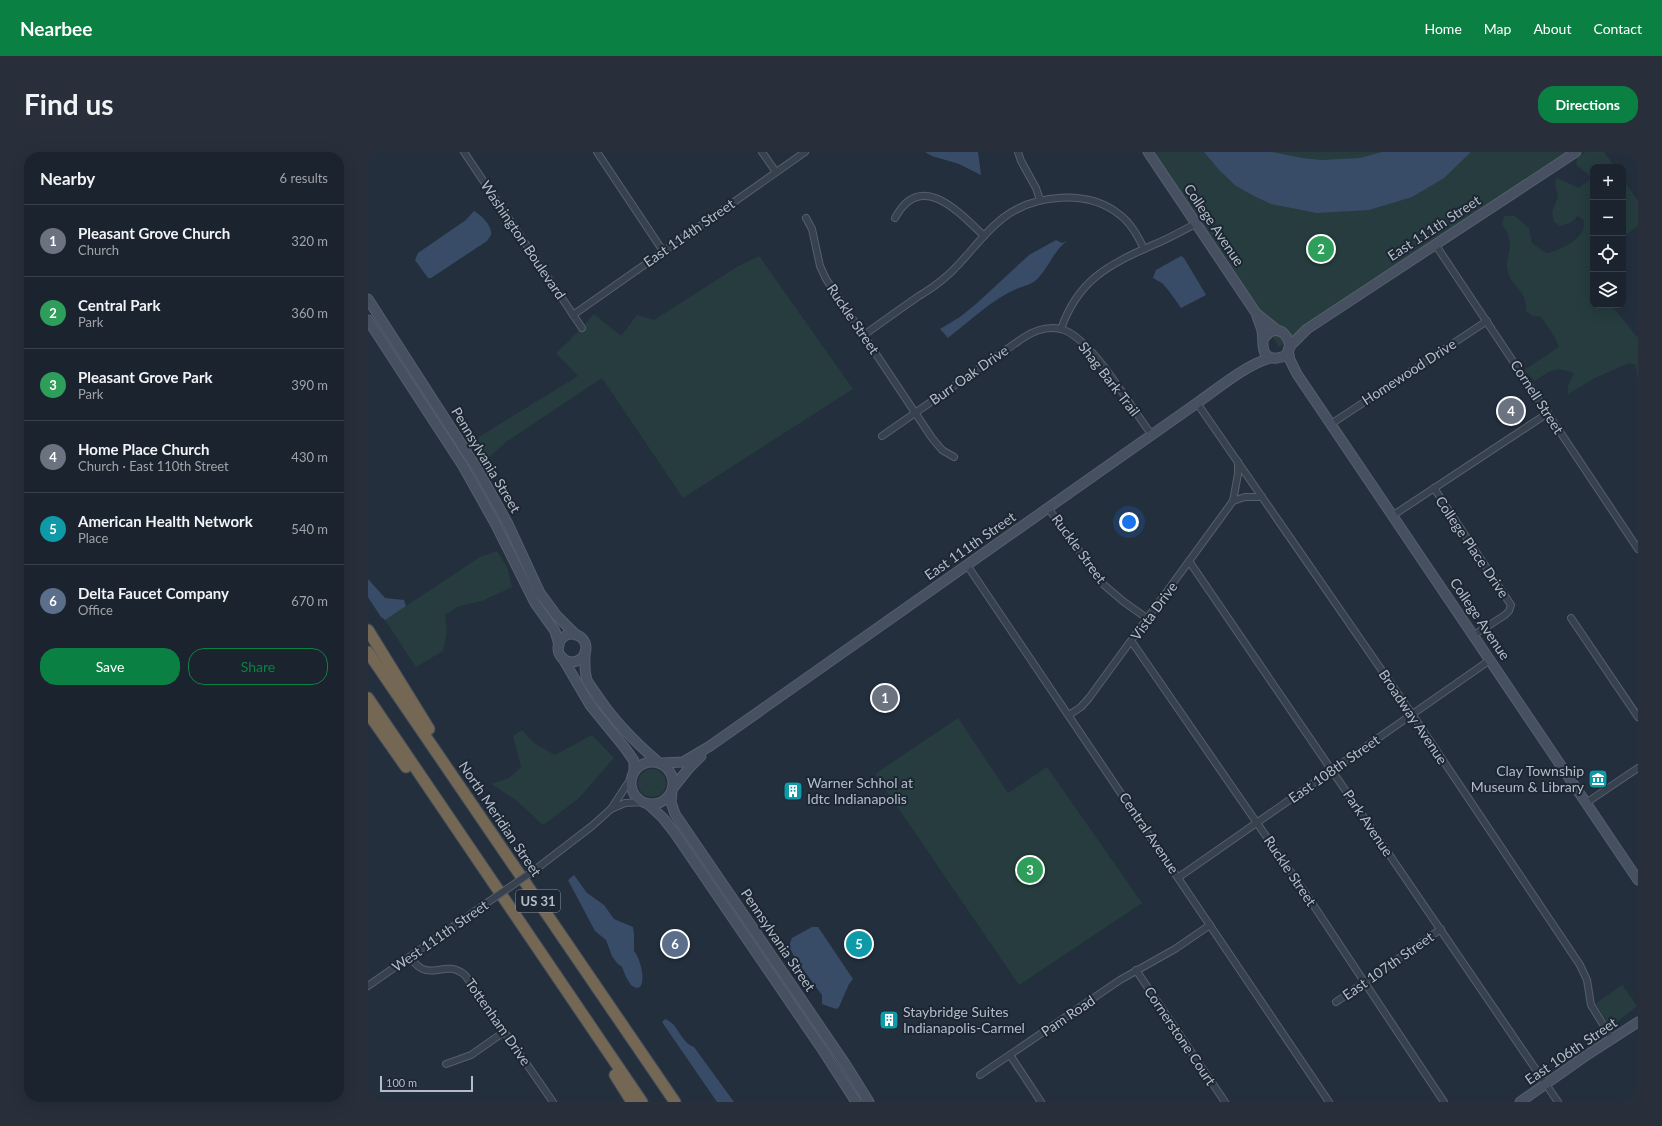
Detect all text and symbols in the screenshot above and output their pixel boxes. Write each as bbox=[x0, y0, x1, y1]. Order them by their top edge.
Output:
text: Nearbee bbox=[20, 17, 92, 40]
text: Home bbox=[1424, 20, 1462, 37]
text: Map bbox=[1484, 20, 1511, 37]
text: About bbox=[1533, 20, 1571, 37]
text: Contact bbox=[1593, 20, 1642, 37]
button: Directions bbox=[1538, 86, 1638, 123]
text: Find us bbox=[24, 87, 114, 121]
map controls bbox=[1590, 164, 1626, 308]
button: + bbox=[1590, 164, 1626, 200]
text: Nearby bbox=[40, 168, 95, 189]
text: 6 results bbox=[280, 170, 328, 186]
street label: Washington Boulevard bbox=[477, 177, 569, 302]
street label: College Avenue bbox=[1181, 181, 1248, 269]
street label: East 111th Street bbox=[1384, 191, 1483, 264]
street label: East 114th Street bbox=[640, 195, 738, 270]
button: − bbox=[1590, 200, 1626, 236]
text: Pleasant Grove Church bbox=[78, 224, 230, 242]
text: 1 bbox=[49, 233, 57, 249]
text: 320 m bbox=[291, 233, 328, 249]
pin: 2 bbox=[1308, 234, 1334, 264]
button: locate bbox=[1590, 236, 1626, 272]
text: Church bbox=[78, 242, 119, 258]
button: layers bbox=[1590, 272, 1626, 308]
street label: Ruckle Street bbox=[824, 280, 883, 357]
text: Central Park bbox=[78, 296, 160, 314]
text: 2 bbox=[49, 305, 57, 321]
text: 360 m bbox=[291, 305, 328, 321]
text: Park bbox=[78, 314, 103, 330]
street label: Homewood Drive bbox=[1358, 335, 1459, 408]
street label: Shag Bark Trail bbox=[1075, 338, 1144, 419]
street label: Burr Oak Drive bbox=[926, 341, 1011, 408]
street label: Cornell Street bbox=[1507, 357, 1568, 437]
text: Pleasant Grove Park bbox=[78, 368, 213, 386]
text: 3 bbox=[49, 377, 57, 393]
text: 390 m bbox=[291, 377, 328, 393]
text: Park bbox=[78, 386, 103, 402]
pin: 4 bbox=[1498, 396, 1524, 426]
street label: Pennsylvania Street bbox=[448, 404, 525, 516]
text: Home Place Church bbox=[78, 440, 209, 458]
text: 4 bbox=[49, 449, 57, 465]
text: 430 m bbox=[291, 449, 328, 465]
text: Church · East 110th Street bbox=[78, 458, 229, 474]
street label: College Place Drive bbox=[1432, 493, 1513, 601]
street label: East 111th Street bbox=[921, 508, 1019, 583]
street label: Ruckle Street bbox=[1049, 511, 1110, 587]
text: American Health Network bbox=[78, 512, 253, 530]
your location bbox=[1119, 512, 1139, 532]
text: 5 bbox=[49, 521, 57, 537]
text: 540 m bbox=[291, 521, 328, 537]
text: Place bbox=[78, 530, 108, 546]
street label: College Avenue bbox=[1447, 575, 1514, 663]
street label: Vista Drive bbox=[1127, 578, 1180, 643]
text: Delta Faucet Company bbox=[78, 584, 229, 602]
text: 6 bbox=[49, 593, 57, 609]
text: 670 m bbox=[291, 593, 328, 609]
text: Office bbox=[78, 602, 113, 618]
button: Save bbox=[40, 648, 180, 685]
button: Share bbox=[188, 648, 328, 685]
street label: Broadway Avenue bbox=[1375, 666, 1451, 767]
pin: 1 bbox=[872, 683, 898, 713]
street label: East 108th Street bbox=[1285, 731, 1383, 806]
street label: North Meridian Street bbox=[456, 758, 545, 879]
place label: Clay Township Museum & Library bbox=[1471, 762, 1585, 795]
museum icon: Clay Township Museum & Library bbox=[1587, 768, 1609, 790]
place label: Warner Schhol at Idtc Indianapolis bbox=[807, 774, 913, 807]
building icon: Warner Schhol at Idtc Indianapolis bbox=[782, 780, 804, 802]
street label: Park Avenue bbox=[1340, 786, 1397, 859]
street label: Central Avenue bbox=[1116, 789, 1183, 876]
street label: Ruckle Street bbox=[1261, 832, 1320, 909]
pin: 3 bbox=[1017, 855, 1043, 885]
street label: Pennsylvania Street bbox=[738, 885, 819, 994]
road number: US 31 bbox=[516, 890, 560, 912]
street label: West 111th Street bbox=[388, 896, 491, 975]
street label: East 107th Street bbox=[1339, 928, 1437, 1003]
pin: 6 bbox=[662, 929, 688, 959]
pin: 5 bbox=[846, 929, 872, 959]
street label: Tottenham Drive bbox=[462, 975, 535, 1069]
street label: Cornerstone Court bbox=[1141, 983, 1220, 1088]
street label: Pam Road bbox=[1038, 991, 1098, 1040]
place label: Staybridge Suites Indianapolis-Carmel bbox=[903, 1003, 1025, 1036]
building icon: Staybridge Suites Indianapolis-Carmel bbox=[878, 1009, 900, 1031]
street label: East 106th Street bbox=[1522, 1014, 1620, 1088]
scale bar bbox=[380, 1074, 473, 1093]
text: 100 m bbox=[386, 1076, 417, 1089]

